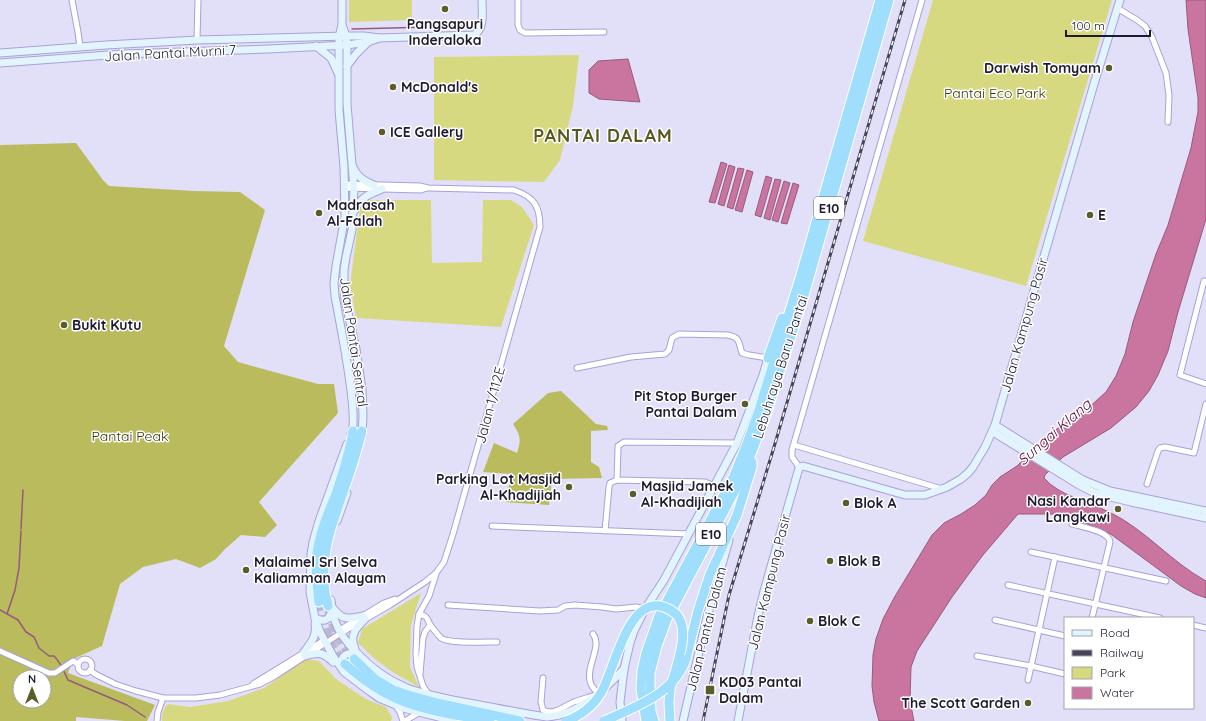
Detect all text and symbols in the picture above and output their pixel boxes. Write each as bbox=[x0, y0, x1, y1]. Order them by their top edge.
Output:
marker: Pangsapuri Inderaloka bbox=[440, 4, 450, 14]
scale bar bbox=[1066, 12, 1150, 38]
place label: Pangsapuri Inderaloka bbox=[407, 15, 483, 49]
text: 100 m bbox=[1072, 18, 1105, 33]
street label: Jalan Pantai Murni 7 bbox=[104, 41, 236, 65]
place label: Darwish Tomyam bbox=[984, 59, 1101, 77]
marker: Darwish Tomyam bbox=[1104, 63, 1114, 73]
place label: McDonald's bbox=[401, 78, 478, 96]
marker: McDonald's bbox=[388, 82, 398, 92]
park label: Pantai Eco Park bbox=[944, 84, 1046, 102]
place label: ICE Gallery bbox=[390, 123, 463, 141]
district label: PANTAI DALAM bbox=[533, 124, 673, 147]
marker: ICE Gallery bbox=[377, 127, 387, 137]
place label: Madrasah Al-Falah bbox=[327, 196, 395, 230]
road number: E10 bbox=[814, 197, 844, 219]
place label: E bbox=[1098, 206, 1106, 224]
marker: Madrasah Al-Falah bbox=[314, 208, 324, 218]
marker: E bbox=[1085, 210, 1095, 220]
street label: Jalan Kampung Pasir bbox=[996, 255, 1052, 395]
street label: Jalan Pantai Sentral bbox=[336, 276, 372, 408]
street label: Lebuhraya Baru Pantai bbox=[748, 293, 812, 441]
place label: Bukit Kutu bbox=[72, 316, 141, 334]
marker: Bukit Kutu bbox=[59, 320, 69, 330]
street label: Jalan 1/112E bbox=[471, 365, 509, 445]
place label: Pit Stop Burger Pantai Dalam bbox=[634, 387, 737, 421]
water label: Sungai Klang bbox=[1013, 394, 1096, 469]
marker: Pit Stop Burger Pantai Dalam bbox=[740, 399, 750, 409]
park label: Pantai Peak bbox=[91, 427, 169, 445]
place label: Parking Lot Masjid Al-Khadijiah bbox=[436, 470, 561, 504]
place label: Masjid Jamek Al-Khadijiah bbox=[641, 477, 734, 511]
marker: Parking Lot Masjid Al-Khadijiah bbox=[564, 482, 574, 492]
marker: Masjid Jamek Al-Khadijiah bbox=[628, 489, 638, 499]
place label: Nasi Kandar Langkawi bbox=[1027, 492, 1110, 526]
place label: Blok A bbox=[854, 494, 896, 512]
marker: Blok A bbox=[841, 498, 851, 508]
marker: Nasi Kandar Langkawi bbox=[1113, 504, 1123, 514]
street label: Jalan Kampung Pasir bbox=[743, 511, 795, 652]
road number: E10 bbox=[696, 523, 726, 545]
place label: Blok B bbox=[838, 552, 881, 570]
place label: Malaimel Sri Selva Kaliamman Alayam bbox=[254, 553, 386, 587]
marker: Blok B bbox=[825, 556, 835, 566]
marker: Malaimel Sri Selva Kaliamman Alayam bbox=[241, 565, 251, 575]
street label: Jalan Pantai Dalam bbox=[682, 565, 730, 693]
place label: Blok C bbox=[818, 612, 860, 630]
marker: Blok C bbox=[805, 616, 815, 626]
legend bbox=[1064, 617, 1194, 709]
text: Road bbox=[1100, 625, 1130, 640]
text: Railway bbox=[1100, 645, 1144, 660]
text: Park bbox=[1100, 665, 1125, 680]
north arrow bbox=[12, 669, 52, 709]
text: N bbox=[28, 672, 36, 686]
place label: KD03 Pantai Dalam bbox=[719, 673, 802, 707]
marker: KD03 Pantai Dalam bbox=[704, 684, 716, 696]
text: Water bbox=[1100, 685, 1135, 700]
place label: The Scott Garden bbox=[901, 694, 1020, 712]
marker: The Scott Garden bbox=[1023, 698, 1033, 708]

